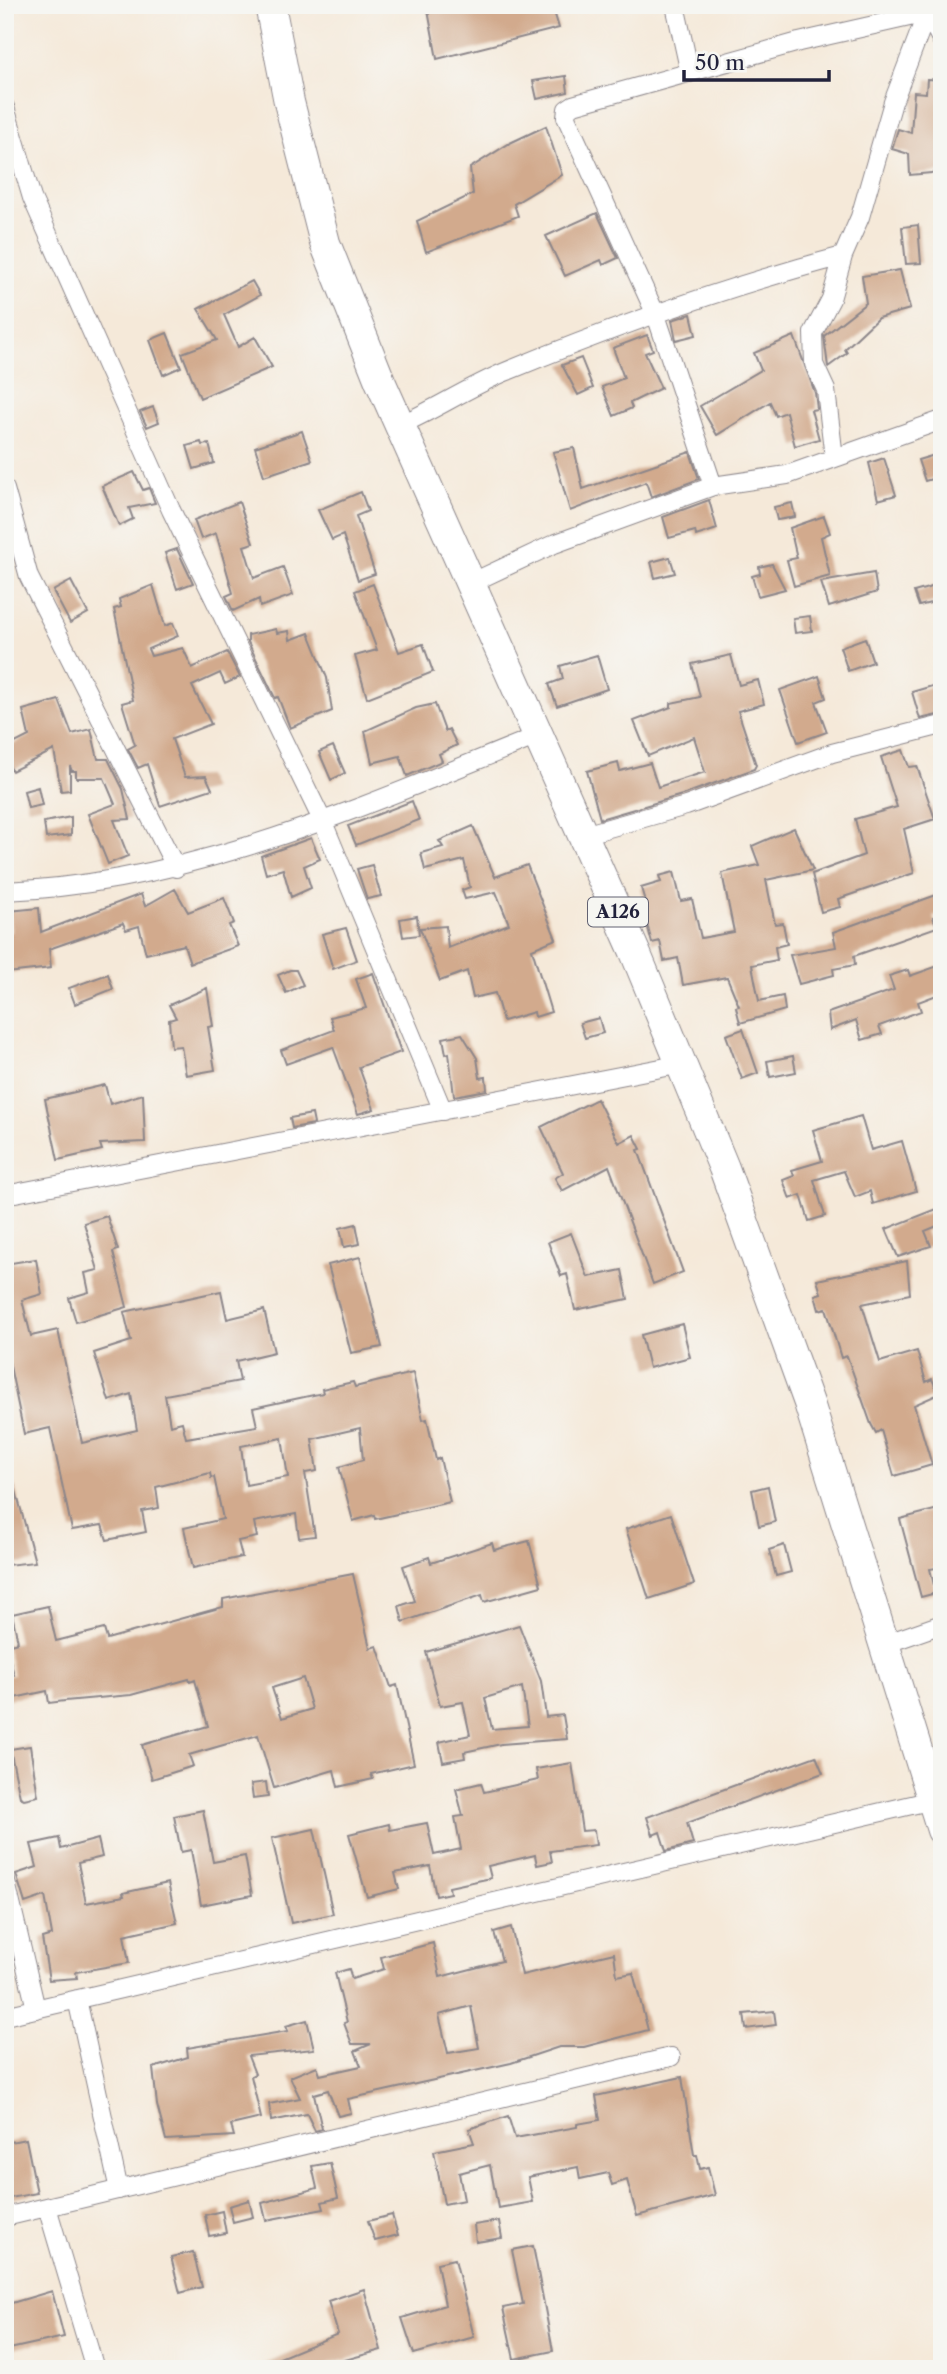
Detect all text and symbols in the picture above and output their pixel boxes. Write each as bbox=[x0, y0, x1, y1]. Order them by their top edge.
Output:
scale bar bbox=[684, 38, 830, 82]
text: 50 m bbox=[695, 50, 745, 75]
road number: A126 bbox=[588, 897, 648, 926]

